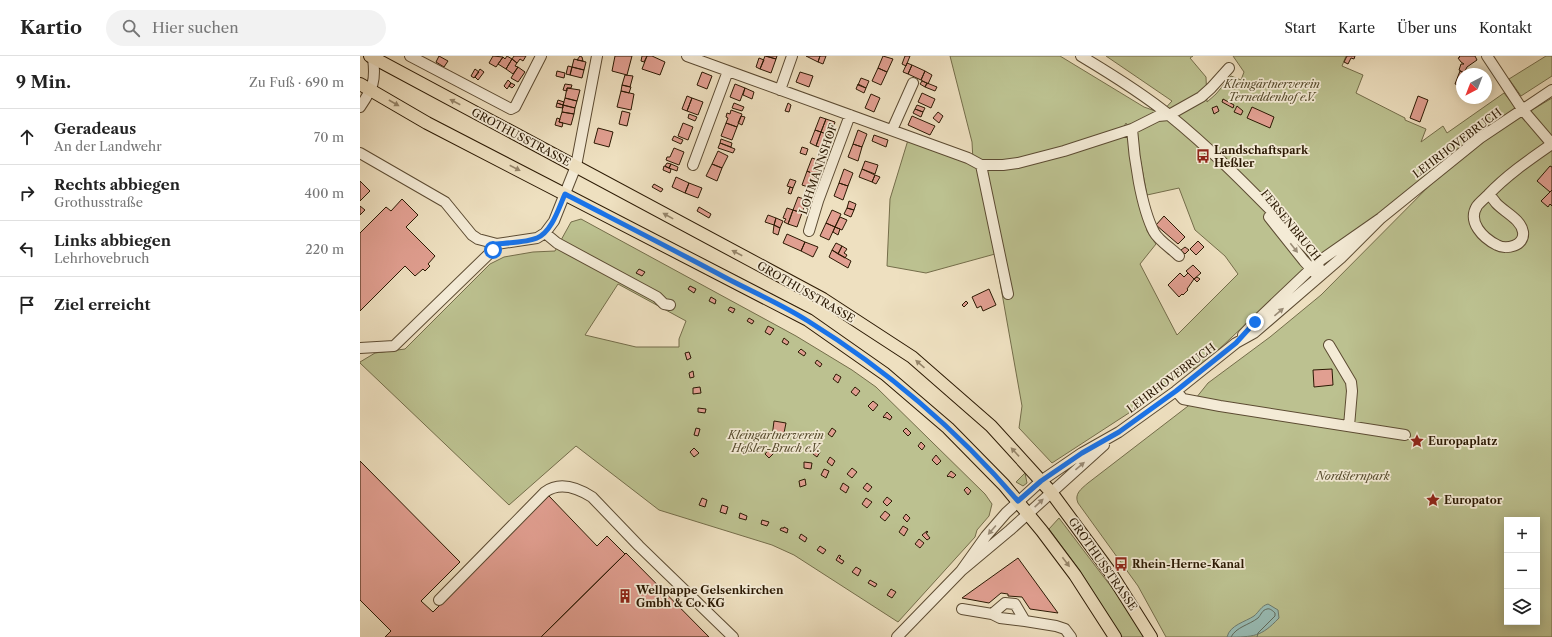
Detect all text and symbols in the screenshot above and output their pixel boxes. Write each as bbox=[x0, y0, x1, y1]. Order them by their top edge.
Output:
search box bbox=[106, 10, 386, 46]
text: Kartio bbox=[20, 16, 82, 39]
icon: search bbox=[120, 17, 142, 39]
text: Hier suchen bbox=[152, 18, 239, 37]
text: Start bbox=[1284, 19, 1316, 37]
text: Karte bbox=[1338, 19, 1375, 37]
text: Über uns bbox=[1397, 19, 1457, 37]
text: Kontakt bbox=[1479, 19, 1532, 37]
north arrow bbox=[1456, 68, 1492, 104]
text: 9 Min. bbox=[16, 72, 71, 92]
text: Zu Fuß · 690 m bbox=[249, 74, 344, 90]
park label: Kleingärtnerverein Terneddenhof e.V. bbox=[1223, 77, 1320, 104]
one-way arrow bbox=[449, 98, 460, 105]
one-way arrow bbox=[388, 100, 400, 107]
street label: GROTHUSSTRASSE bbox=[469, 105, 573, 169]
street label: LEHRHOVEBRUCH bbox=[1410, 105, 1504, 181]
text: Geradeaus bbox=[54, 119, 136, 138]
street label: LOHMANNSHOF bbox=[796, 122, 840, 216]
icon: ahead bbox=[16, 126, 38, 148]
text: 70 m bbox=[314, 129, 344, 145]
text: An der Landwehr bbox=[54, 138, 162, 154]
place label: Landschaftspark Heßler bbox=[1214, 143, 1309, 170]
bus stop icon: Landschaftspark Heßler bbox=[1195, 148, 1211, 164]
one-way arrow bbox=[510, 165, 521, 171]
text: Rechts abbiegen bbox=[54, 175, 180, 194]
icon: right bbox=[16, 182, 38, 204]
text: 400 m bbox=[304, 185, 344, 201]
street label: FERSENBRUCH bbox=[1258, 186, 1324, 264]
text: Grothusstraße bbox=[54, 194, 143, 210]
one-way arrow bbox=[662, 213, 674, 220]
text: Links abbiegen bbox=[54, 231, 171, 250]
icon: left bbox=[16, 238, 38, 260]
text: 220 m bbox=[305, 241, 344, 257]
route start bbox=[484, 241, 502, 259]
one-way arrow bbox=[1289, 243, 1298, 254]
text: Lehrhovebruch bbox=[54, 250, 149, 266]
one-way arrow bbox=[731, 250, 743, 257]
street label: GROTHUSSTRASSE bbox=[755, 258, 858, 326]
icon: arrive bbox=[16, 294, 38, 316]
text: Ziel erreicht bbox=[54, 295, 150, 314]
one-way arrow bbox=[1274, 307, 1284, 316]
route end bbox=[1246, 313, 1264, 331]
street label: LEHRHOVEBRUCH bbox=[1124, 340, 1218, 416]
one-way arrow bbox=[915, 359, 925, 368]
park label: Kleingärtnerverein Heßler-Bruch e.V. bbox=[727, 428, 824, 455]
place icon: Europaplatz bbox=[1409, 433, 1425, 449]
place label: Europaplatz bbox=[1428, 434, 1498, 448]
one-way arrow bbox=[1010, 447, 1020, 457]
one-way arrow bbox=[1075, 462, 1086, 471]
park label: Nordsternpark bbox=[1315, 469, 1390, 483]
place icon: Europator bbox=[1425, 492, 1441, 508]
place label: Europator bbox=[1444, 493, 1503, 507]
one-way arrow bbox=[1034, 498, 1044, 507]
street label: GROTHUSSTRASSE bbox=[1066, 515, 1141, 614]
map controls bbox=[1504, 517, 1540, 625]
button: + bbox=[1504, 517, 1540, 553]
one-way arrow bbox=[987, 524, 996, 535]
button: − bbox=[1504, 553, 1540, 589]
one-way arrow bbox=[1061, 556, 1070, 567]
bus stop icon: Rhein-Herne-Kanal bbox=[1113, 556, 1129, 572]
place label: Rhein-Herne-Kanal bbox=[1132, 557, 1244, 571]
place label: Wellpappe Gelsenkirchen Gmbh & Co. KG bbox=[635, 583, 784, 610]
building icon: Wellpappe Gelsenkirchen Gmbh & Co. KG bbox=[617, 588, 633, 604]
button: layers bbox=[1504, 589, 1540, 625]

